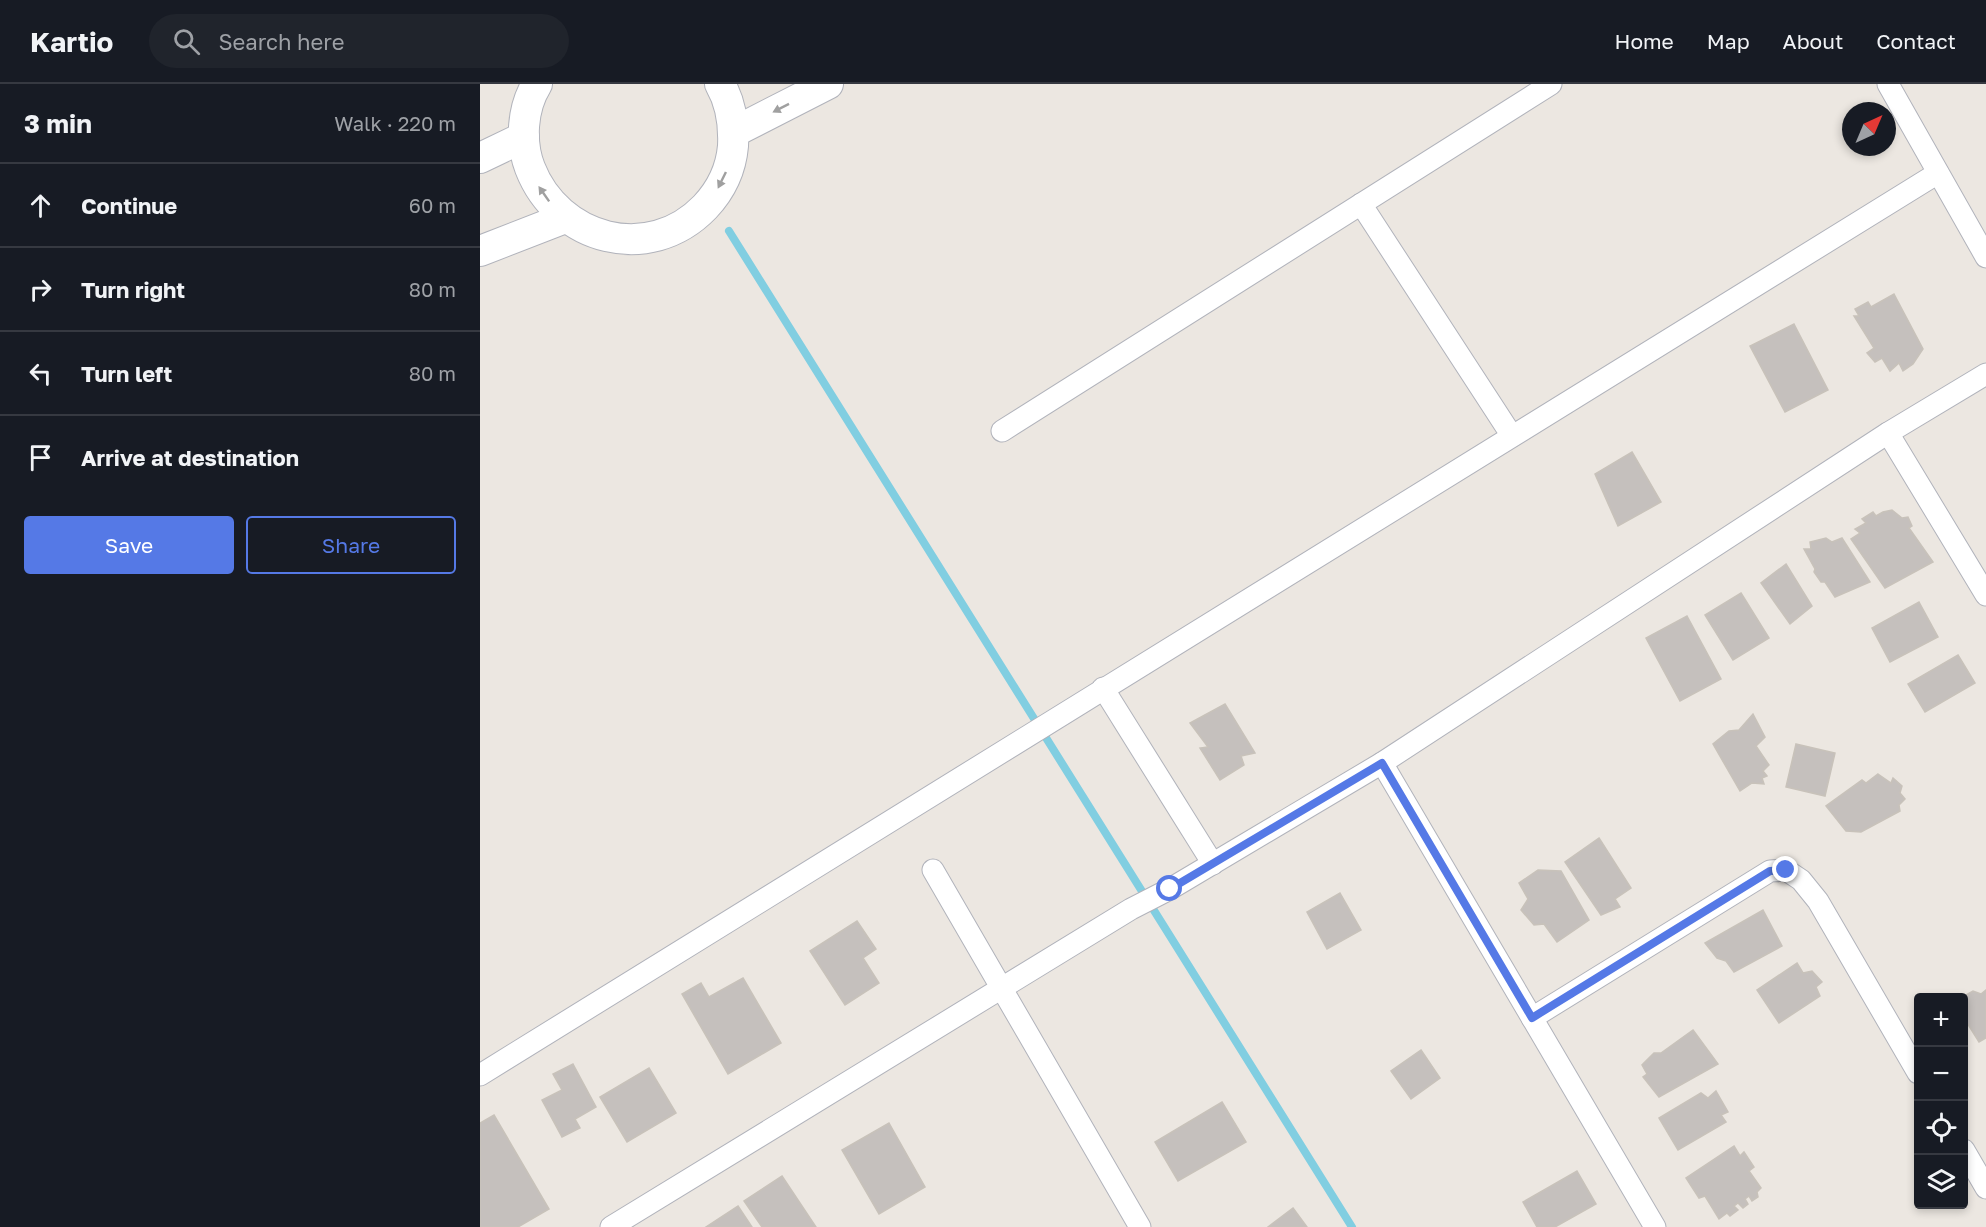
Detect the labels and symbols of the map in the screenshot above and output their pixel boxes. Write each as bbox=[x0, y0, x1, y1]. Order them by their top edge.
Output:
north arrow bbox=[1842, 102, 1896, 156]
one-way arrow bbox=[772, 103, 789, 113]
one-way arrow bbox=[718, 172, 727, 189]
one-way arrow bbox=[539, 186, 550, 202]
route end bbox=[1772, 856, 1798, 882]
route start bbox=[1156, 875, 1182, 901]

